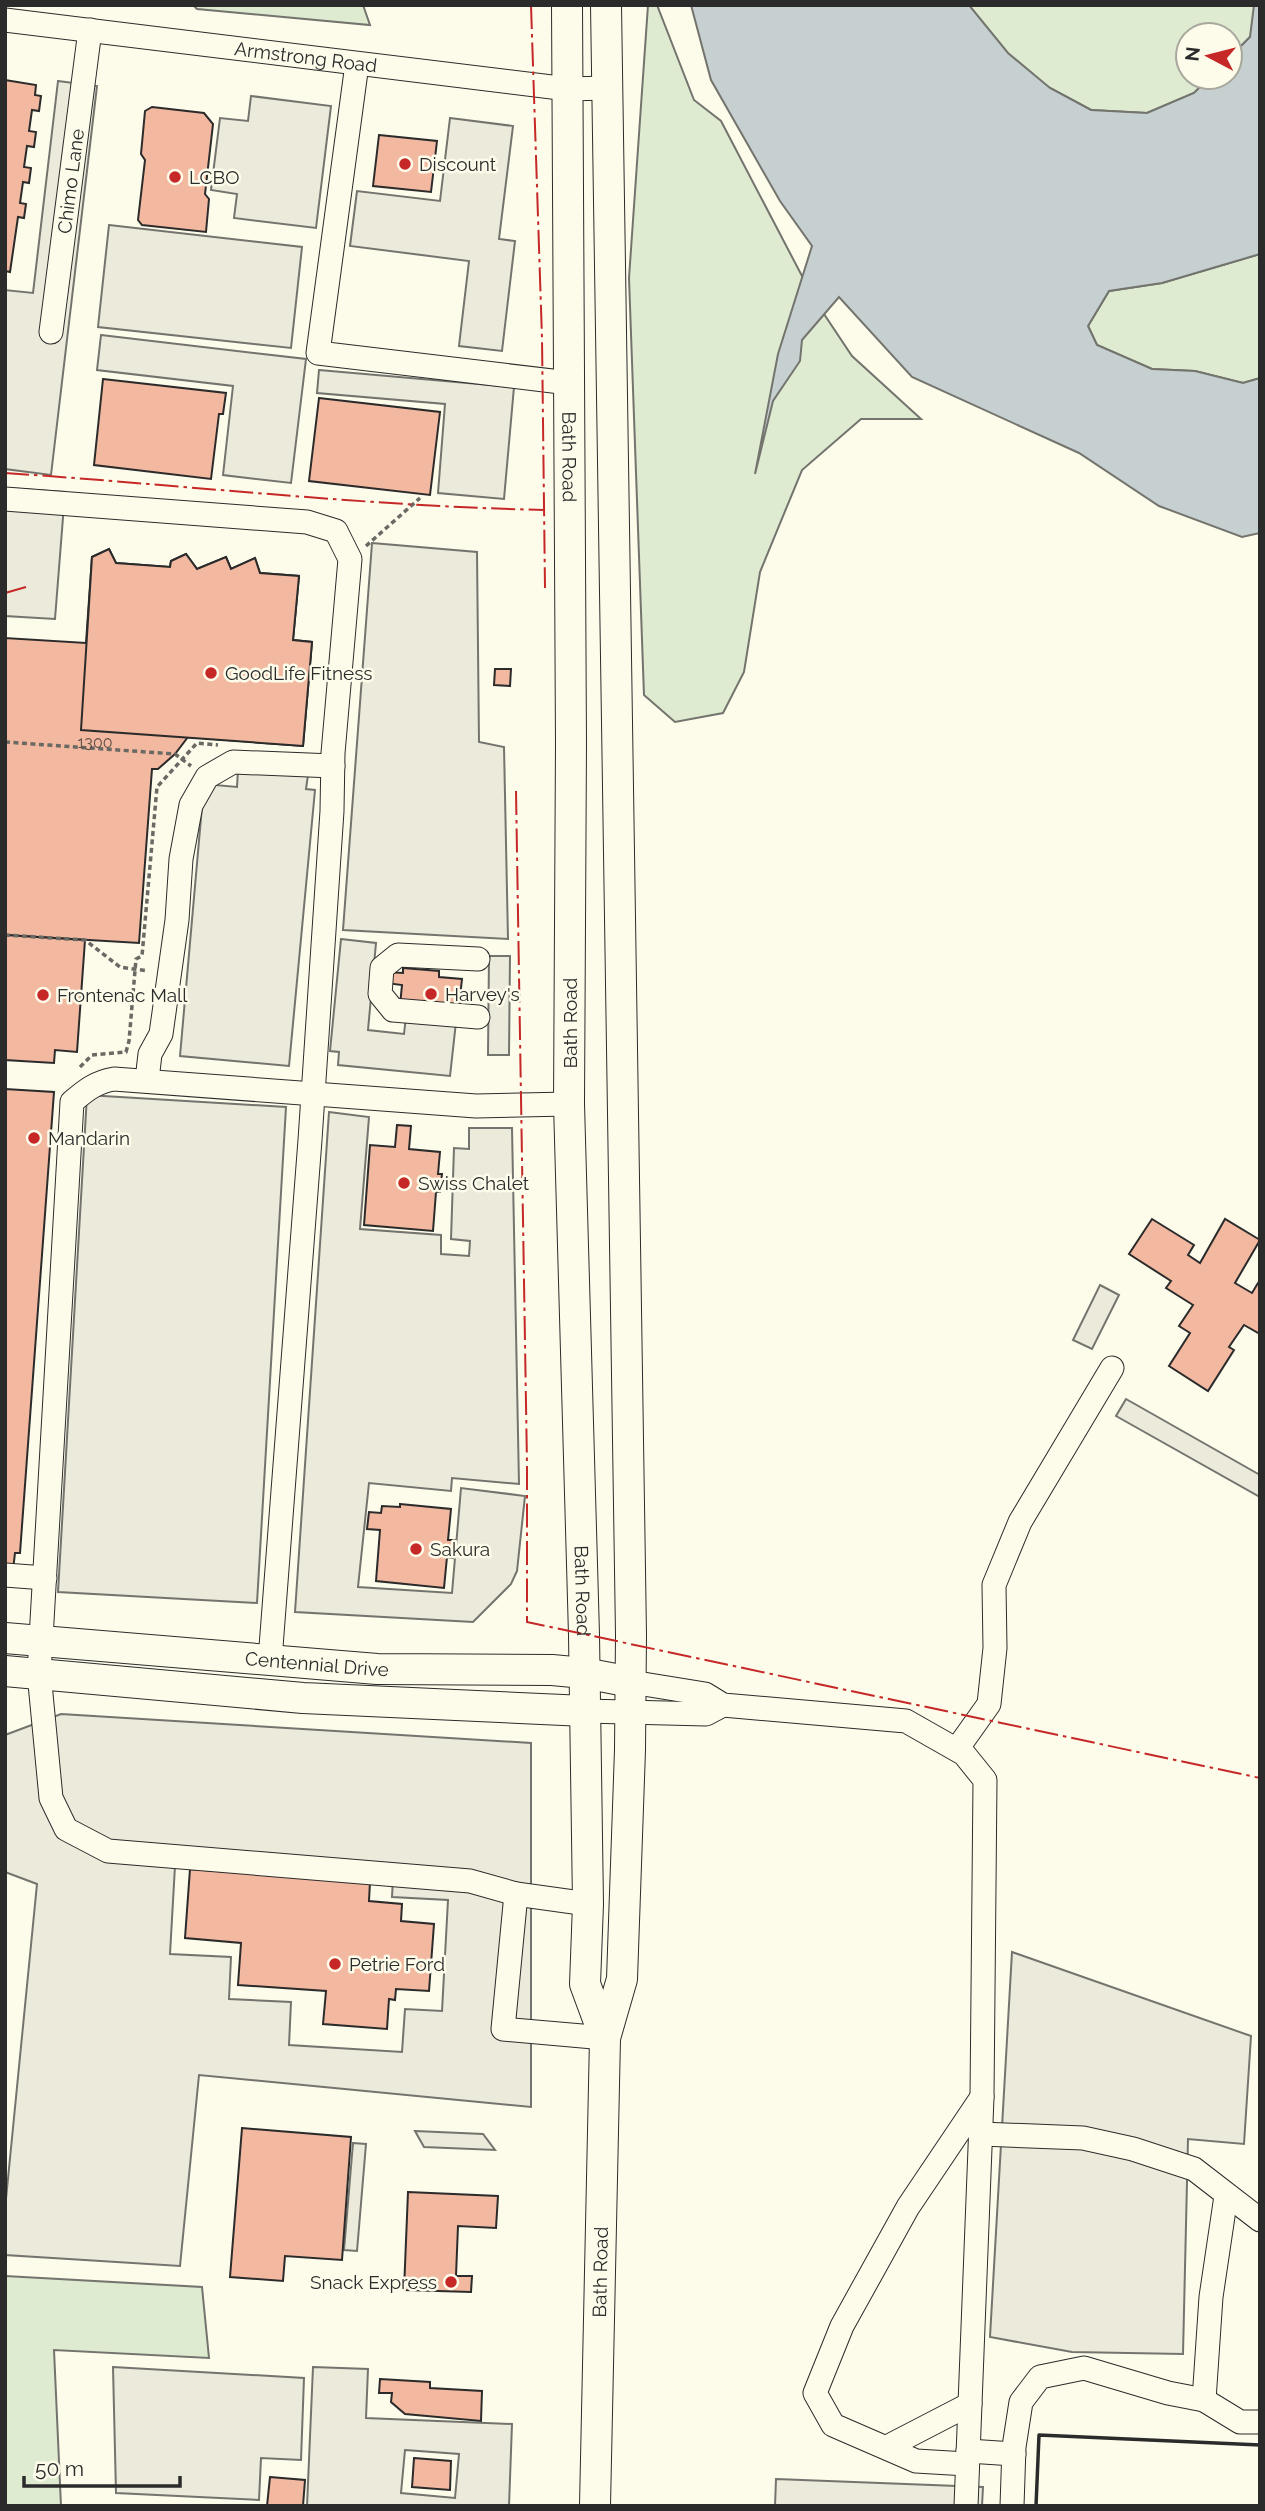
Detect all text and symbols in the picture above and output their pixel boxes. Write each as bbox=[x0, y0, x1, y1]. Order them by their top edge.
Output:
north arrow bbox=[1174, 21, 1244, 91]
street label: Armstrong Road bbox=[233, 37, 378, 77]
text: N bbox=[1180, 45, 1204, 62]
street label: Chimo Lane bbox=[53, 127, 88, 235]
place label: Discount bbox=[419, 153, 497, 175]
marker: Discount bbox=[397, 156, 413, 172]
place label: LCBO bbox=[189, 166, 240, 188]
marker: LCBO bbox=[167, 169, 183, 185]
street label: Bath Road bbox=[558, 412, 581, 502]
place label: GoodLife Fitness bbox=[225, 662, 373, 684]
marker: GoodLife Fitness bbox=[203, 665, 219, 681]
house number: 1300 bbox=[78, 733, 112, 752]
street label: Bath Road bbox=[559, 978, 581, 1068]
place label: Harvey's bbox=[445, 983, 520, 1005]
place label: Frontenac Mall bbox=[57, 984, 188, 1006]
marker: Harvey's bbox=[423, 986, 439, 1002]
marker: Frontenac Mall bbox=[35, 987, 51, 1003]
place label: Mandarin bbox=[48, 1127, 130, 1149]
marker: Mandarin bbox=[26, 1130, 42, 1146]
place label: Swiss Chalet bbox=[418, 1172, 530, 1194]
marker: Swiss Chalet bbox=[396, 1175, 412, 1191]
place label: Sakura bbox=[430, 1538, 490, 1560]
marker: Sakura bbox=[408, 1541, 424, 1557]
street label: Bath Road bbox=[570, 1545, 595, 1637]
street label: Centennial Drive bbox=[244, 1647, 389, 1680]
place label: Petrie Ford bbox=[349, 1953, 445, 1975]
marker: Petrie Ford bbox=[327, 1956, 343, 1972]
street label: Bath Road bbox=[588, 2226, 612, 2318]
place label: Snack Express bbox=[310, 2271, 437, 2293]
marker: Snack Express bbox=[443, 2274, 459, 2290]
scale bar bbox=[24, 2444, 180, 2488]
text: 50 m bbox=[35, 2456, 84, 2481]

